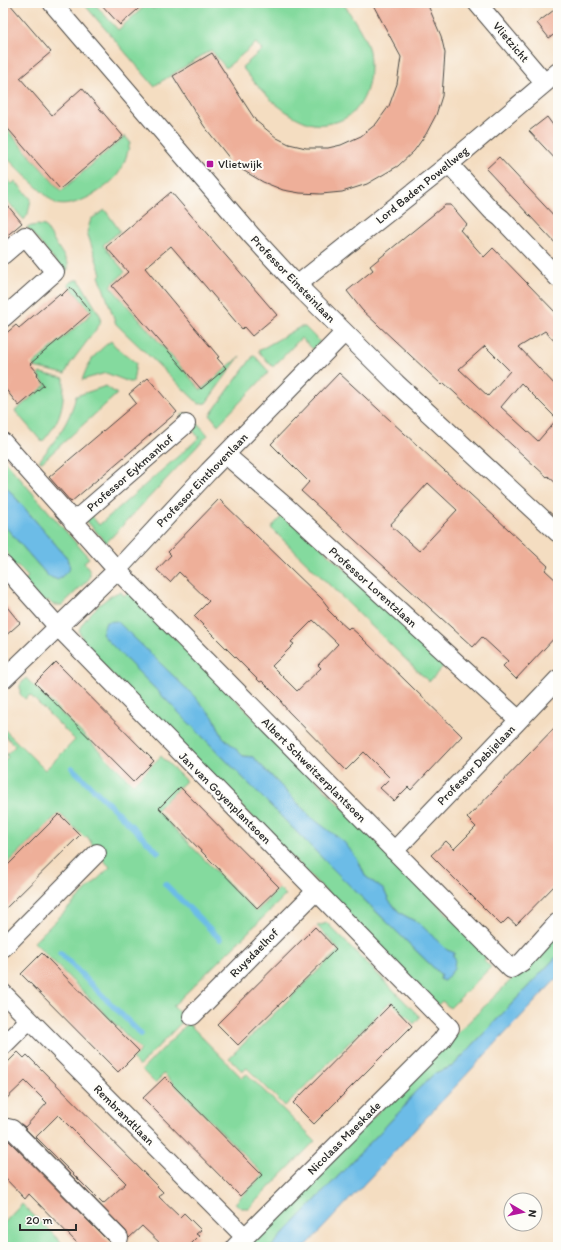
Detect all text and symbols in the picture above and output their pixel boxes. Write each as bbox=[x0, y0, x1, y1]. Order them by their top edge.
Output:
street label: Vlietzicht bbox=[490, 19, 532, 65]
street label: Lord Baden Powellweg bbox=[373, 143, 472, 227]
place label: Vlietwijk bbox=[218, 157, 262, 171]
marker: Vlietwijk bbox=[205, 159, 215, 169]
street label: Professor Einsteinlaan bbox=[248, 232, 339, 326]
street label: Professor Einthovenlaan bbox=[153, 430, 251, 530]
street label: Professor Eykmanhof bbox=[84, 431, 177, 514]
street label: Professor Lorentzlaan bbox=[326, 544, 420, 631]
street label: Albert Schweitzerplantsoen bbox=[259, 715, 369, 825]
street label: Professor Debijelaan bbox=[434, 722, 518, 808]
street label: Jan van Goyenplantsoen bbox=[176, 749, 274, 847]
street label: Ruysdaelhof bbox=[227, 925, 282, 980]
street label: Rembrandtlaan bbox=[91, 1082, 158, 1149]
street label: Nicolaas Maeskade bbox=[304, 1098, 384, 1178]
north arrow bbox=[503, 1192, 543, 1232]
scale bar bbox=[20, 1206, 76, 1232]
text: N bbox=[525, 1209, 539, 1218]
text: 20 m bbox=[26, 1213, 53, 1227]

